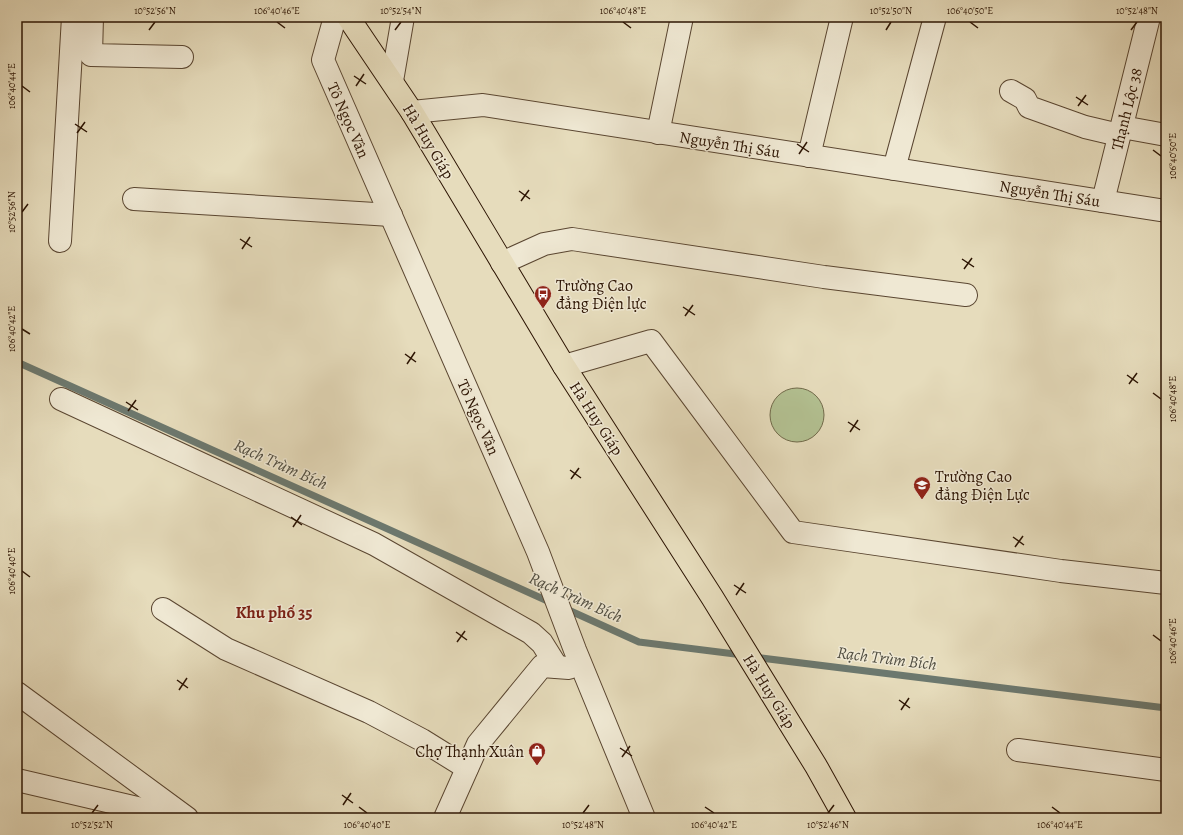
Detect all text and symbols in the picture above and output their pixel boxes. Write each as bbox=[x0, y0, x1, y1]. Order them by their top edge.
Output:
text: 10°52'56"N bbox=[134, 4, 176, 17]
text: 106°40'46"E bbox=[254, 4, 300, 17]
text: 10°52'54"N bbox=[380, 4, 422, 17]
text: 106°40'48"E bbox=[600, 4, 646, 17]
text: 10°52'50"N bbox=[870, 4, 912, 17]
text: 106°40'50"E bbox=[947, 4, 993, 17]
text: 10°52'48"N bbox=[1116, 4, 1158, 17]
text: 106°40'44"E bbox=[5, 63, 18, 109]
street label: Thạnh Lộc 38 bbox=[1106, 66, 1148, 153]
street label: Tô Ngọc Vân bbox=[322, 79, 375, 162]
street label: Hà Huy Giáp bbox=[397, 100, 459, 183]
street label: Nguyễn Thị Sáu bbox=[678, 126, 782, 164]
text: 106°40'50"E bbox=[1166, 133, 1179, 179]
street label: Nguyễn Thị Sáu bbox=[998, 175, 1102, 213]
text: 10°52'56"N bbox=[5, 191, 18, 233]
place label: Trường Cao đẳng Điện lực bbox=[556, 275, 647, 315]
bus stop icon: Trường Cao đẳng Điện lực bbox=[533, 284, 553, 309]
text: 106°40'42"E bbox=[5, 306, 18, 352]
street label: Tô Ngọc Vân bbox=[452, 376, 505, 459]
text: 106°40'48"E bbox=[1166, 376, 1179, 422]
street label: Hà Huy Giáp bbox=[564, 377, 628, 460]
water label: Rạch Trùm Bích bbox=[230, 434, 331, 495]
place label: Trường Cao đẳng Điện Lực bbox=[935, 466, 1030, 506]
school or university icon: Trường Cao đẳng Điện Lực bbox=[912, 475, 932, 500]
text: 106°40'40"E bbox=[5, 548, 18, 594]
water label: Rạch Trùm Bích bbox=[525, 567, 626, 628]
district label: Khu phố 35 bbox=[235, 601, 313, 624]
text: 106°40'46"E bbox=[1166, 618, 1179, 664]
water label: Rạch Trùm Bích bbox=[836, 641, 938, 676]
street label: Hà Huy Giáp bbox=[738, 650, 801, 733]
place label: Chợ Thạnh Xuân bbox=[415, 741, 524, 763]
shop icon: Chợ Thạnh Xuân bbox=[527, 741, 547, 766]
text: 10°52'52"N bbox=[71, 818, 113, 831]
text: 106°40'40"E bbox=[344, 818, 390, 831]
text: 10°52'48"N bbox=[562, 818, 604, 831]
text: 106°40'42"E bbox=[691, 818, 737, 831]
text: 10°52'46"N bbox=[807, 818, 849, 831]
text: 106°40'44"E bbox=[1037, 818, 1083, 831]

